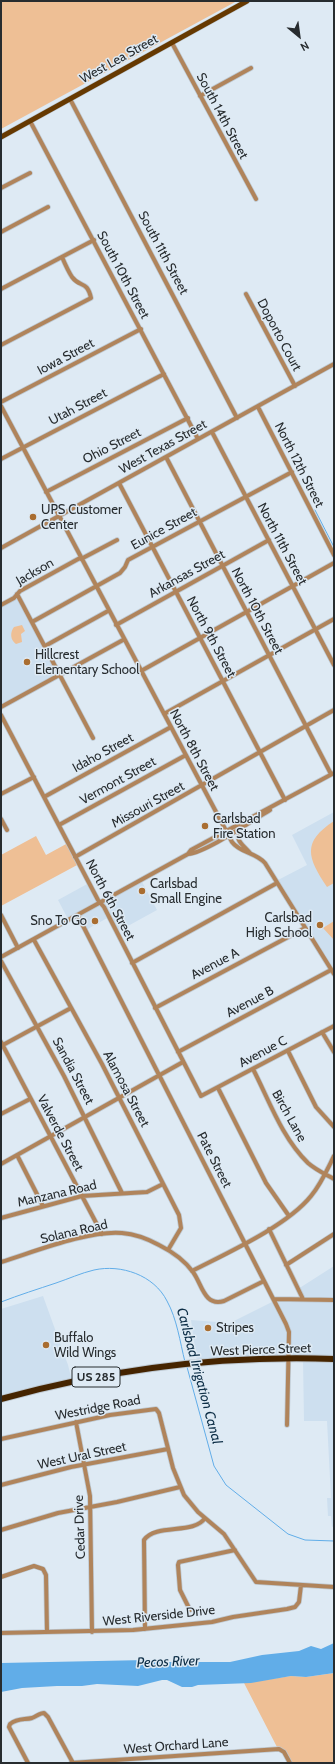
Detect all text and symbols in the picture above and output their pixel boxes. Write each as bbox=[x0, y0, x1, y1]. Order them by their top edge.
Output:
north arrow bbox=[279, 16, 319, 56]
street label: West Lea Street bbox=[77, 31, 161, 87]
text: N bbox=[298, 38, 312, 55]
street label: South 14th Street bbox=[193, 70, 251, 162]
street label: South 11th Street bbox=[134, 209, 192, 297]
street label: South 10th Street bbox=[93, 229, 153, 321]
street label: Doporto Court bbox=[253, 296, 305, 374]
street label: Iowa Street bbox=[35, 336, 97, 378]
street label: Utah Street bbox=[46, 385, 110, 429]
street label: West Texas Street bbox=[116, 416, 210, 478]
street label: North 12th Street bbox=[271, 420, 327, 510]
street label: Ohio Street bbox=[80, 425, 144, 467]
street label: North 11th Street bbox=[254, 500, 310, 588]
place label: UPS Customer Center bbox=[41, 502, 122, 533]
street label: Eunice Street bbox=[128, 505, 200, 553]
marker: UPS Customer Center bbox=[28, 512, 38, 522]
street label: Arkansas Street bbox=[146, 547, 228, 601]
street label: Jackson bbox=[13, 555, 57, 589]
street label: North 10th Street bbox=[228, 565, 286, 657]
street label: North 9th Street bbox=[183, 594, 239, 680]
place label: Hillcrest Elementary School bbox=[35, 647, 139, 678]
marker: Hillcrest Elementary School bbox=[22, 657, 32, 667]
street label: North 8th Street bbox=[166, 707, 222, 793]
street label: Idaho Street bbox=[70, 730, 136, 776]
street label: Vermont Street bbox=[77, 754, 159, 808]
street label: Missouri Street bbox=[109, 779, 187, 831]
place label: Carlsbad Fire Station bbox=[213, 811, 275, 842]
marker: Carlsbad Fire Station bbox=[200, 821, 210, 831]
street label: North 6th Street bbox=[82, 857, 138, 943]
place label: Carlsbad Small Engine bbox=[150, 876, 222, 907]
marker: Carlsbad Small Engine bbox=[137, 886, 147, 896]
place label: Carlsbad High School bbox=[246, 910, 312, 941]
place label: Sno To Go bbox=[30, 913, 87, 929]
marker: Sno To Go bbox=[90, 916, 100, 926]
marker: Carlsbad High School bbox=[315, 920, 325, 930]
street label: Avenue A bbox=[188, 945, 242, 983]
street label: Avenue B bbox=[223, 983, 277, 1021]
street label: Avenue C bbox=[236, 1033, 290, 1071]
street label: Sandia Street bbox=[49, 1035, 97, 1107]
street label: Alamosa Street bbox=[99, 1048, 153, 1130]
street label: Birch Lane bbox=[268, 1087, 310, 1145]
street label: Valverde Street bbox=[33, 1092, 87, 1174]
street label: Pate Street bbox=[193, 1129, 235, 1191]
street label: Manzana Road bbox=[16, 1177, 98, 1211]
street label: Solana Road bbox=[39, 1217, 109, 1247]
water label: Carlsbad Irrigation Canal bbox=[173, 1306, 225, 1446]
place label: Stripes bbox=[216, 1320, 254, 1336]
marker: Stripes bbox=[203, 1323, 213, 1333]
place label: Buffalo Wild Wings bbox=[54, 1330, 116, 1361]
marker: Buffalo Wild Wings bbox=[41, 1340, 51, 1350]
street label: West Pierce Street bbox=[210, 1340, 312, 1360]
road number: US 285 bbox=[72, 1367, 120, 1387]
street label: Westridge Road bbox=[54, 1392, 142, 1424]
street label: West Ural Street bbox=[36, 1439, 128, 1473]
street label: Cedar Drive bbox=[71, 1495, 89, 1559]
street label: West Riverside Drive bbox=[102, 1602, 216, 1630]
water label: Pecos River bbox=[136, 1653, 200, 1671]
street label: West Orchard Lane bbox=[123, 1735, 229, 1757]

